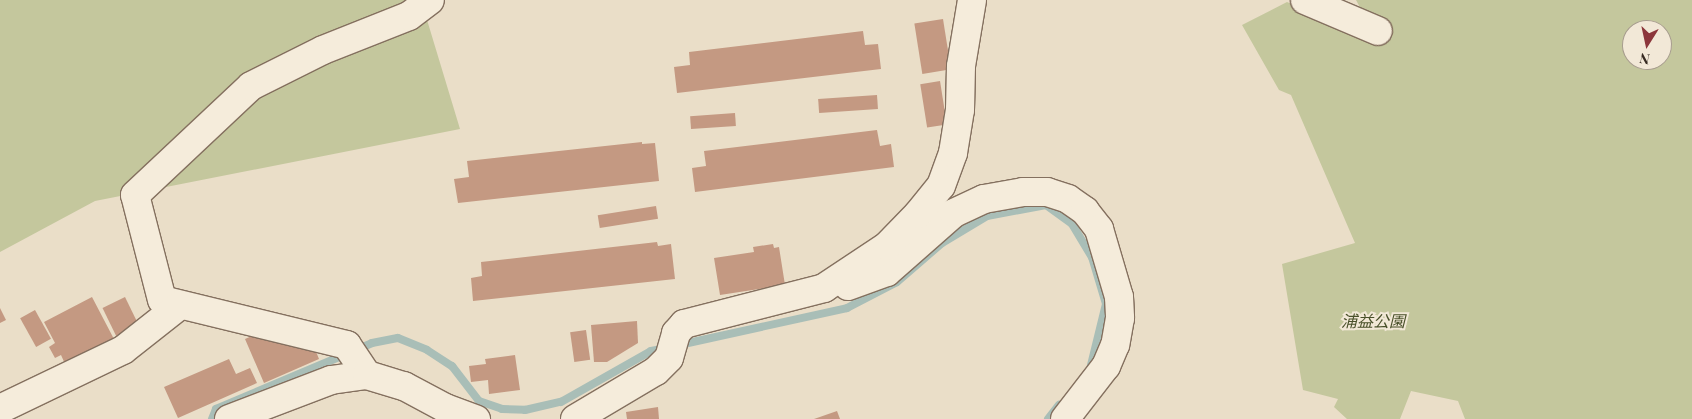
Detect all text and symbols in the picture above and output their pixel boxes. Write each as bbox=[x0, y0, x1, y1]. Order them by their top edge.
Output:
north arrow bbox=[1622, 20, 1672, 70]
text: N bbox=[1638, 49, 1651, 70]
park label: 浦益公園 bbox=[1341, 311, 1405, 331]

